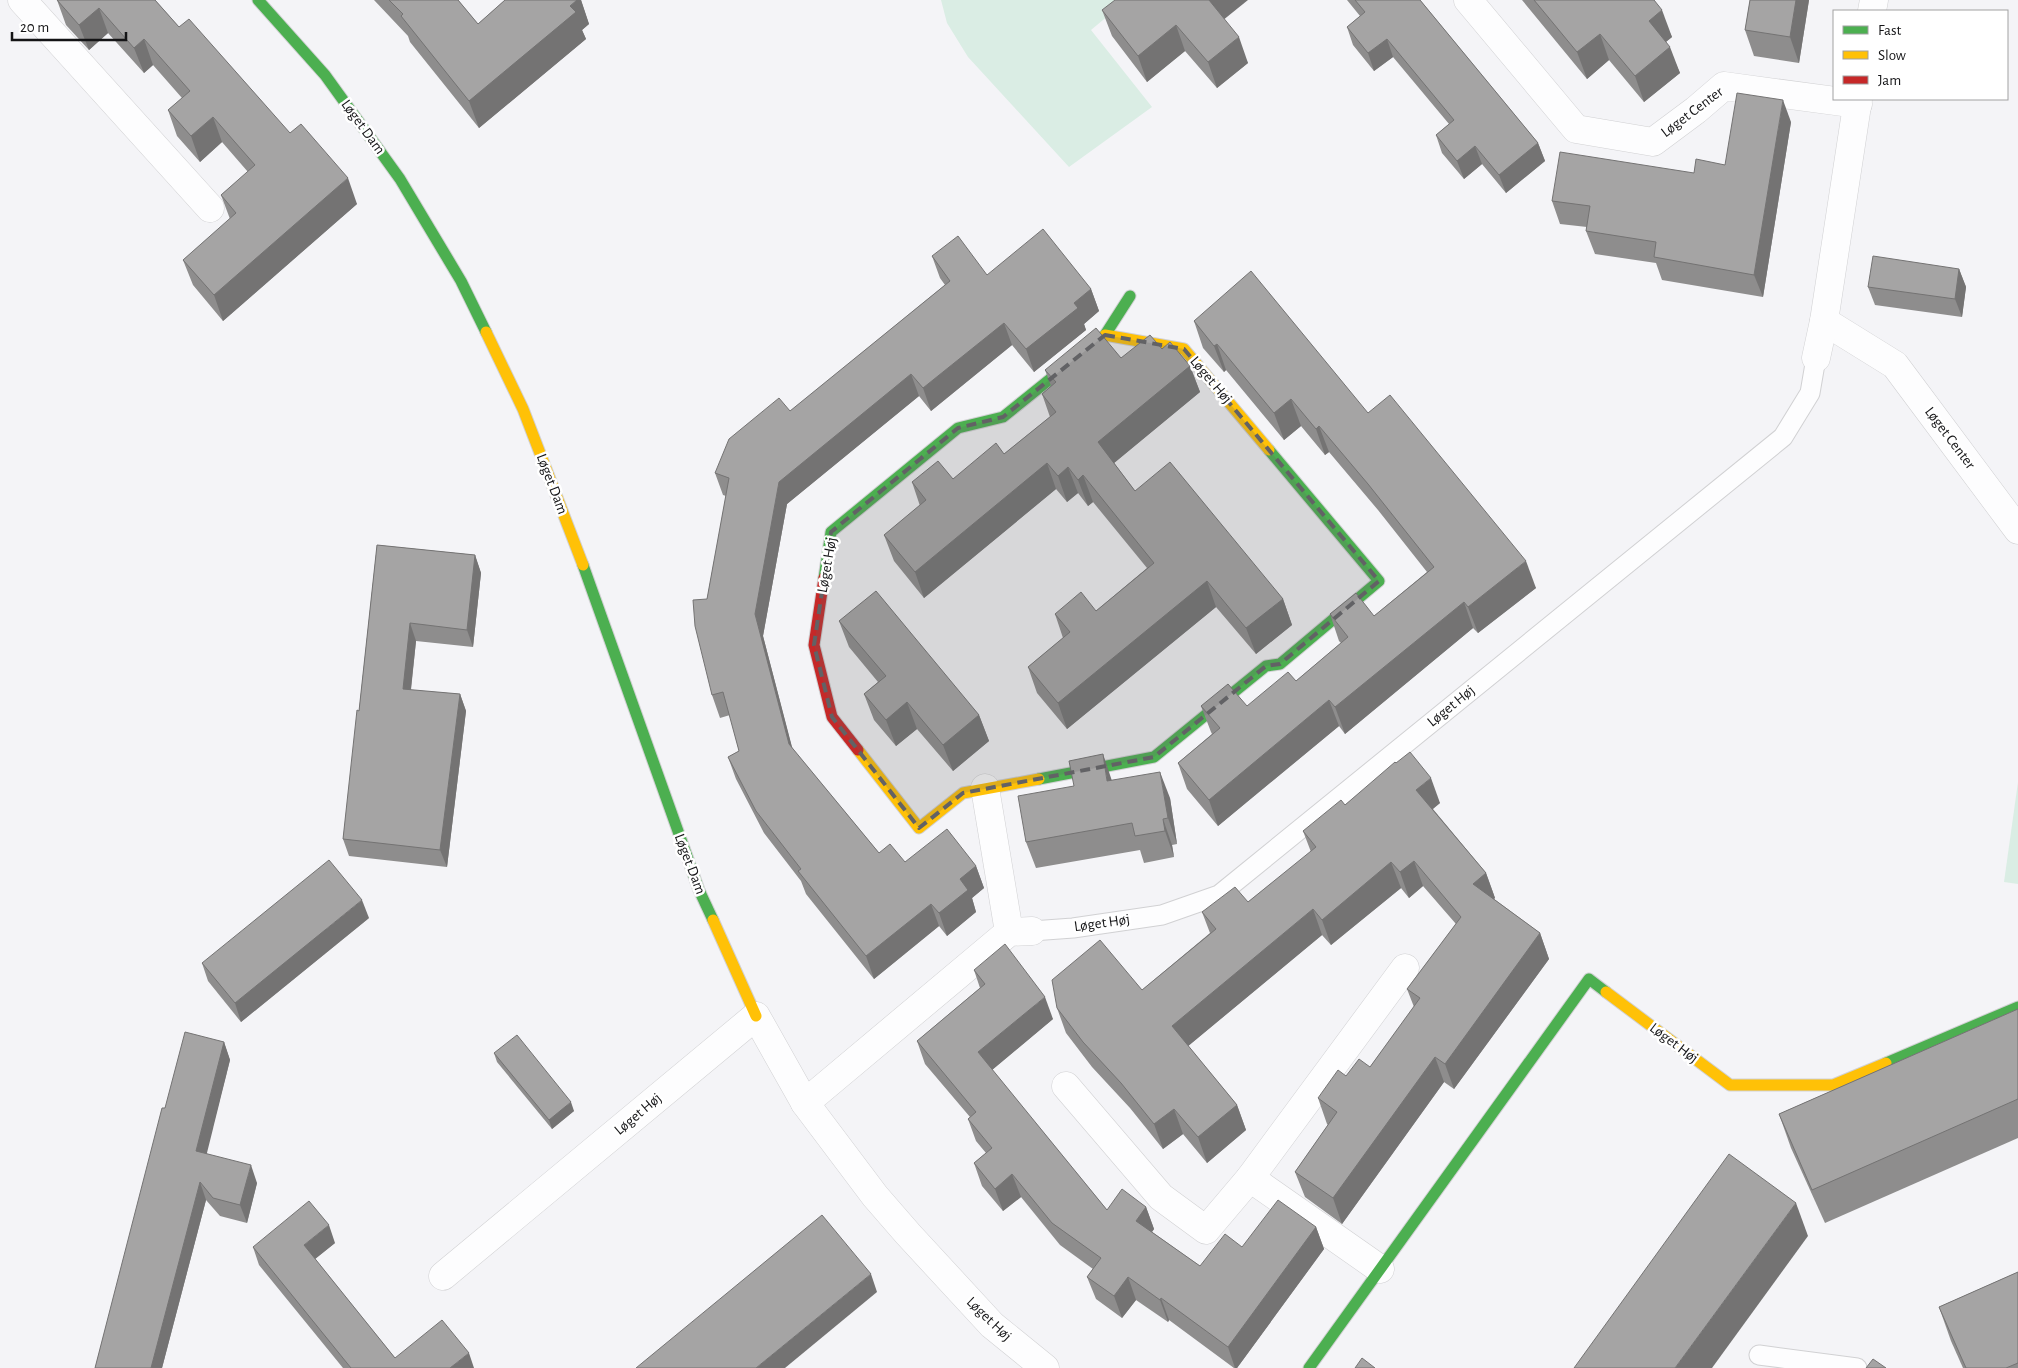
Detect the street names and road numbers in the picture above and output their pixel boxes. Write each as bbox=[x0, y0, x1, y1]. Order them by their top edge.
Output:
street label: Løget Center bbox=[1658, 84, 1726, 140]
street label: Løget Dam bbox=[338, 97, 388, 157]
street label: Løget Høj bbox=[1187, 354, 1235, 406]
street label: Løget Center bbox=[1922, 404, 1978, 472]
street label: Løget Dam bbox=[534, 452, 570, 516]
street label: Løget Høj bbox=[815, 536, 839, 594]
street label: Løget Høj bbox=[1424, 682, 1478, 730]
street label: Løget Dam bbox=[672, 832, 708, 896]
street label: Løget Høj bbox=[1073, 912, 1131, 934]
street label: Løget Høj bbox=[1647, 1020, 1701, 1066]
street label: Løget Høj bbox=[612, 1090, 664, 1138]
street label: Løget Høj bbox=[964, 1294, 1014, 1344]

